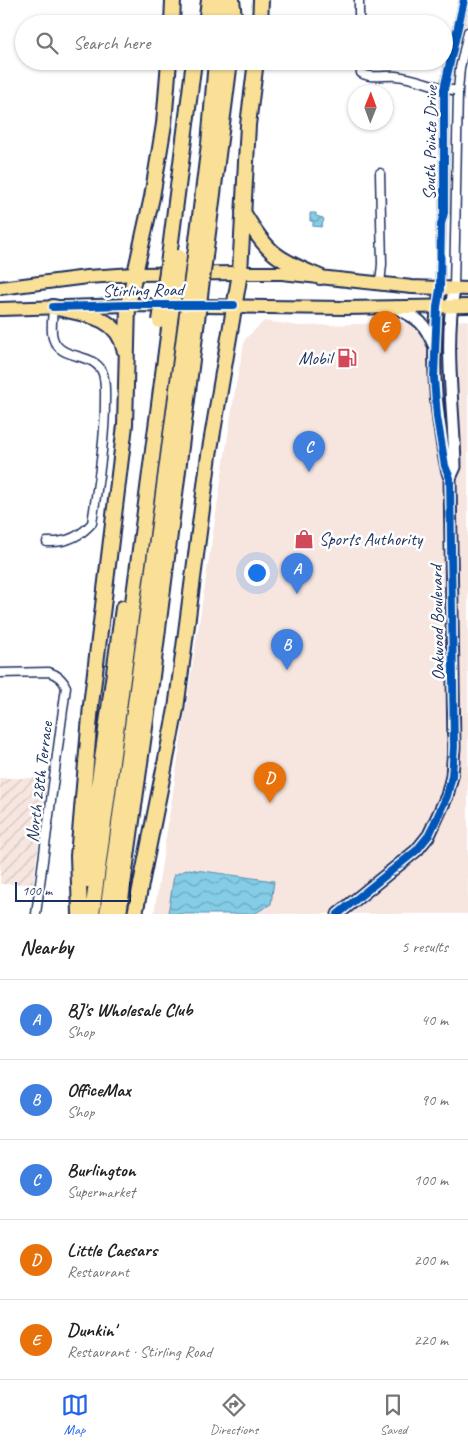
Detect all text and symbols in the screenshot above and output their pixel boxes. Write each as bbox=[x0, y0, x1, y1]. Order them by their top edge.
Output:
search box bbox=[15, 15, 453, 70]
icon: search bbox=[33, 29, 61, 57]
text: Search here bbox=[73, 31, 150, 55]
north arrow bbox=[348, 85, 393, 130]
street label: South Pointe Drive bbox=[418, 85, 442, 200]
street label: Stirling Road bbox=[102, 278, 187, 302]
pin: E bbox=[369, 311, 401, 352]
place label: Mobil bbox=[298, 347, 335, 369]
fuel station icon: Mobil bbox=[336, 347, 358, 369]
pin: C bbox=[293, 431, 325, 472]
shop icon: Sports Authority bbox=[293, 528, 315, 550]
place label: Sports Authority bbox=[319, 528, 424, 550]
pin: A bbox=[281, 553, 313, 594]
your location bbox=[244, 560, 270, 586]
street label: Oakwood Boulevard bbox=[425, 562, 449, 681]
pin: B bbox=[271, 629, 303, 670]
street label: North 28th Terrace bbox=[21, 719, 57, 844]
pin: D bbox=[254, 762, 286, 803]
scale bar bbox=[15, 879, 131, 902]
text: 100 m bbox=[22, 882, 52, 899]
text: Nearby bbox=[20, 934, 73, 960]
text: 5 results bbox=[401, 937, 448, 957]
text: BJ's Wholesale Club bbox=[67, 998, 192, 1022]
text: A bbox=[32, 1010, 40, 1030]
text: 40 m bbox=[421, 1010, 448, 1030]
text: Shop bbox=[67, 1022, 94, 1042]
text: OfficeMax bbox=[67, 1078, 130, 1102]
text: B bbox=[32, 1090, 40, 1110]
text: 90 m bbox=[421, 1090, 448, 1110]
text: Shop bbox=[67, 1102, 94, 1122]
text: Burlington bbox=[67, 1158, 135, 1182]
text: C bbox=[32, 1170, 40, 1190]
text: 100 m bbox=[414, 1170, 448, 1190]
text: Supermarket bbox=[67, 1182, 135, 1202]
text: Little Caesars bbox=[67, 1238, 157, 1262]
text: D bbox=[31, 1250, 41, 1270]
text: 200 m bbox=[414, 1250, 448, 1270]
text: Restaurant bbox=[67, 1262, 129, 1282]
text: Dunkin' bbox=[67, 1318, 116, 1342]
text: E bbox=[32, 1330, 40, 1350]
text: 220 m bbox=[414, 1330, 448, 1350]
text: Restaurant · Stirling Road bbox=[67, 1342, 212, 1362]
tab: Map bbox=[61, 1391, 89, 1438]
tab: Directions bbox=[210, 1391, 258, 1438]
tab: Saved bbox=[379, 1391, 407, 1438]

